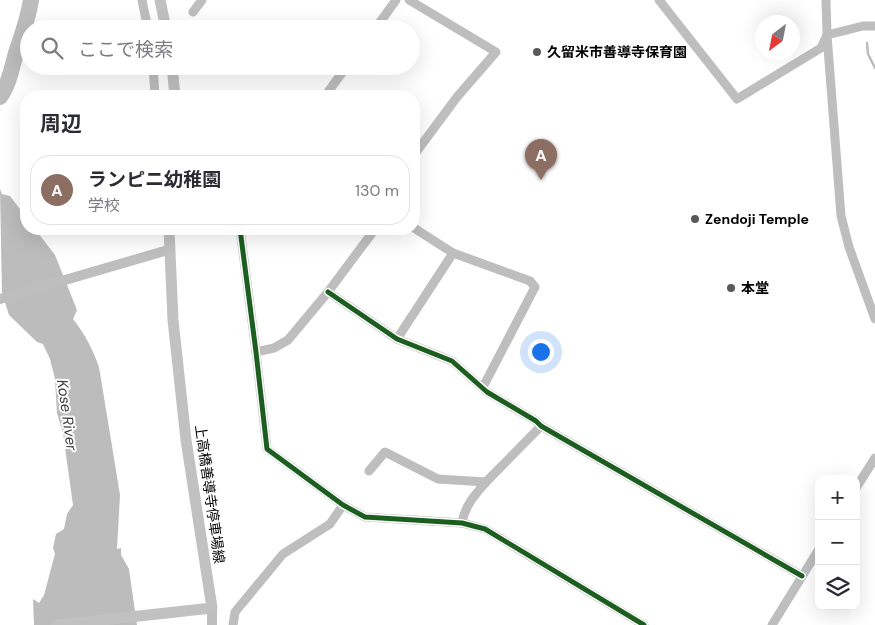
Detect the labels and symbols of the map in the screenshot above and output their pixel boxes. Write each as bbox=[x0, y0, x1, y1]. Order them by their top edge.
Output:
north arrow bbox=[755, 15, 800, 60]
place label: 久留米市善導寺保育園 bbox=[547, 43, 687, 61]
marker: 久留米市善導寺保育園 bbox=[531, 46, 543, 58]
pin: A bbox=[525, 139, 557, 180]
place label: Zendoji Temple bbox=[705, 210, 809, 228]
marker: Zendoji Temple bbox=[689, 213, 701, 225]
place label: 本堂 bbox=[741, 279, 769, 297]
marker: 本堂 bbox=[725, 282, 737, 294]
your location bbox=[528, 339, 554, 365]
water label: Kose River bbox=[52, 378, 82, 452]
street label: 上高橋善導寺停車場線 bbox=[191, 423, 229, 565]

